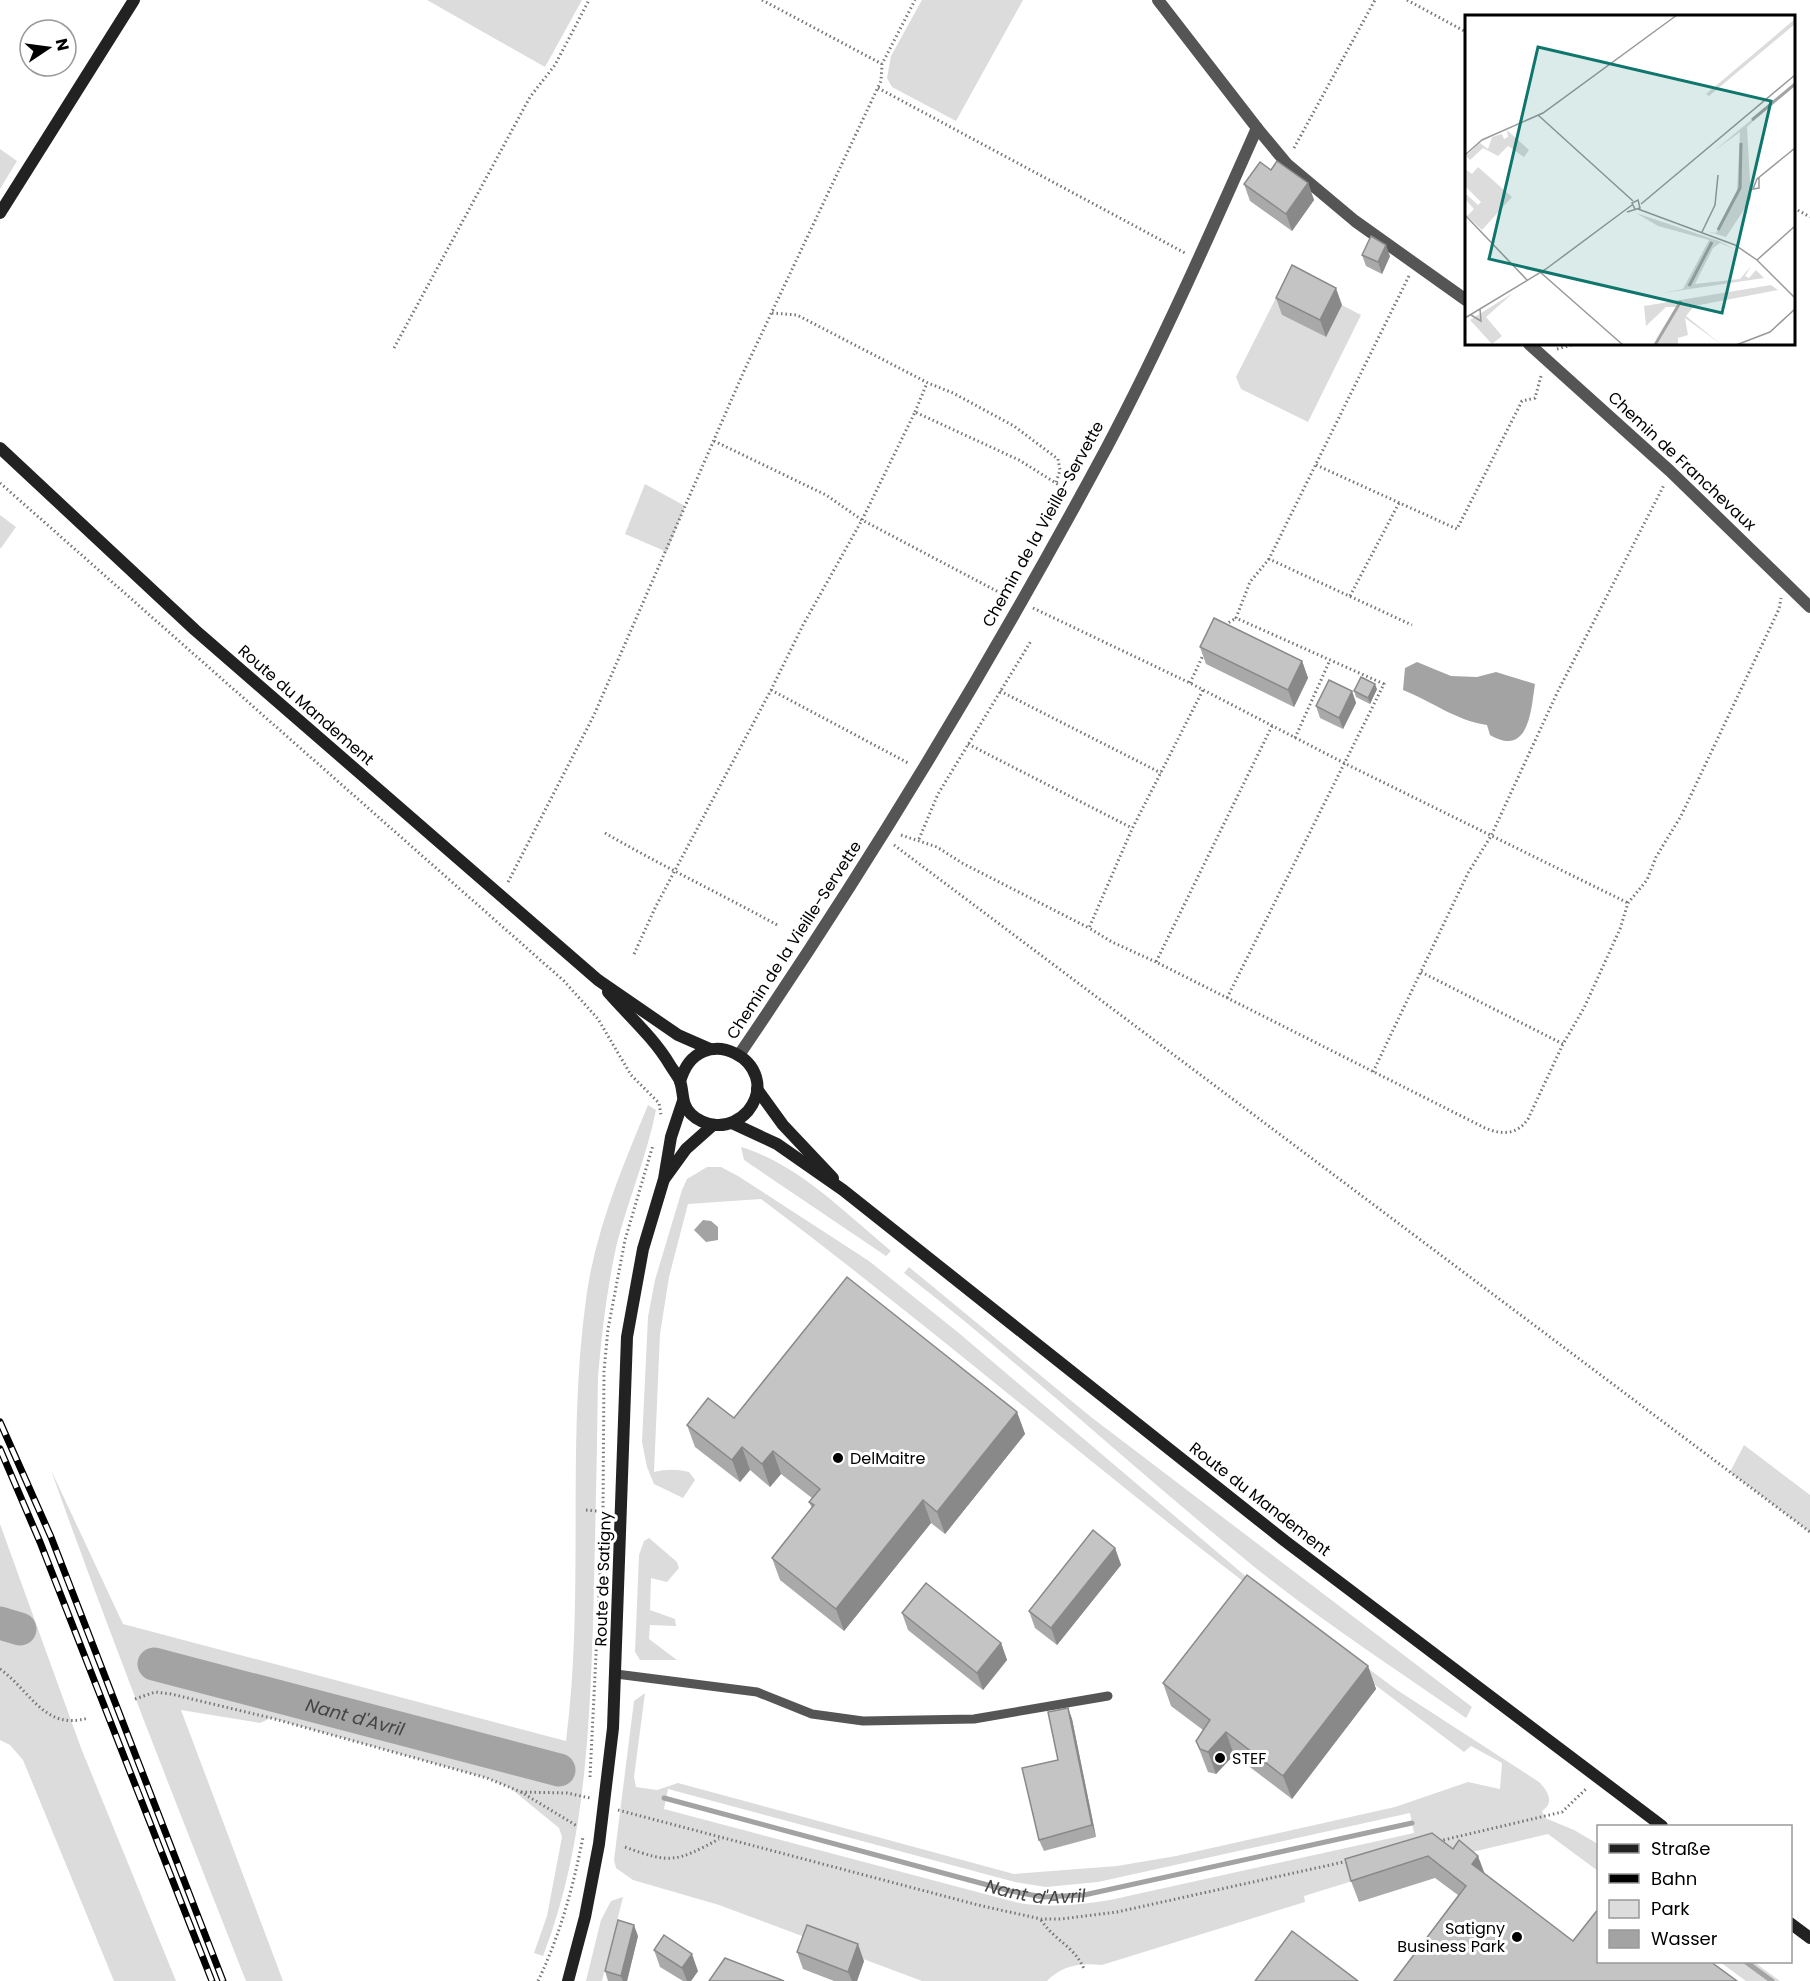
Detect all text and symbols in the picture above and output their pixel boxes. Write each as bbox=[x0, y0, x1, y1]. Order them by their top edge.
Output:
inset map bbox=[1465, 15, 1795, 345]
north arrow bbox=[18, 18, 78, 78]
text: N bbox=[50, 36, 75, 53]
street label: Chemin de Franchevaux bbox=[1603, 386, 1761, 536]
street label: Chemin de la Vieille-Servette bbox=[977, 417, 1109, 631]
street label: Route du Mandement bbox=[233, 639, 379, 771]
street label: Chemin de la Vieille-Servette bbox=[721, 836, 867, 1044]
street label: Route du Mandement bbox=[1185, 1437, 1336, 1562]
place label: DelMaitre bbox=[850, 1447, 925, 1470]
marker: DelMaitre bbox=[831, 1451, 845, 1465]
street label: Route de Satigny bbox=[589, 1511, 617, 1647]
water label: Nant d'Avril bbox=[303, 1692, 408, 1742]
place label: STEF bbox=[1232, 1747, 1266, 1770]
marker: STEF bbox=[1213, 1751, 1227, 1765]
legend bbox=[1597, 1825, 1792, 1963]
text: Straße bbox=[1651, 1836, 1710, 1861]
text: Bahn bbox=[1651, 1866, 1697, 1891]
water label: Nant d'Avril bbox=[983, 1872, 1087, 1910]
text: Park bbox=[1651, 1896, 1690, 1921]
place label: Satigny Business Park bbox=[1397, 1917, 1506, 1958]
text: Wasser bbox=[1651, 1926, 1718, 1951]
marker: Satigny Business Park bbox=[1510, 1930, 1524, 1944]

